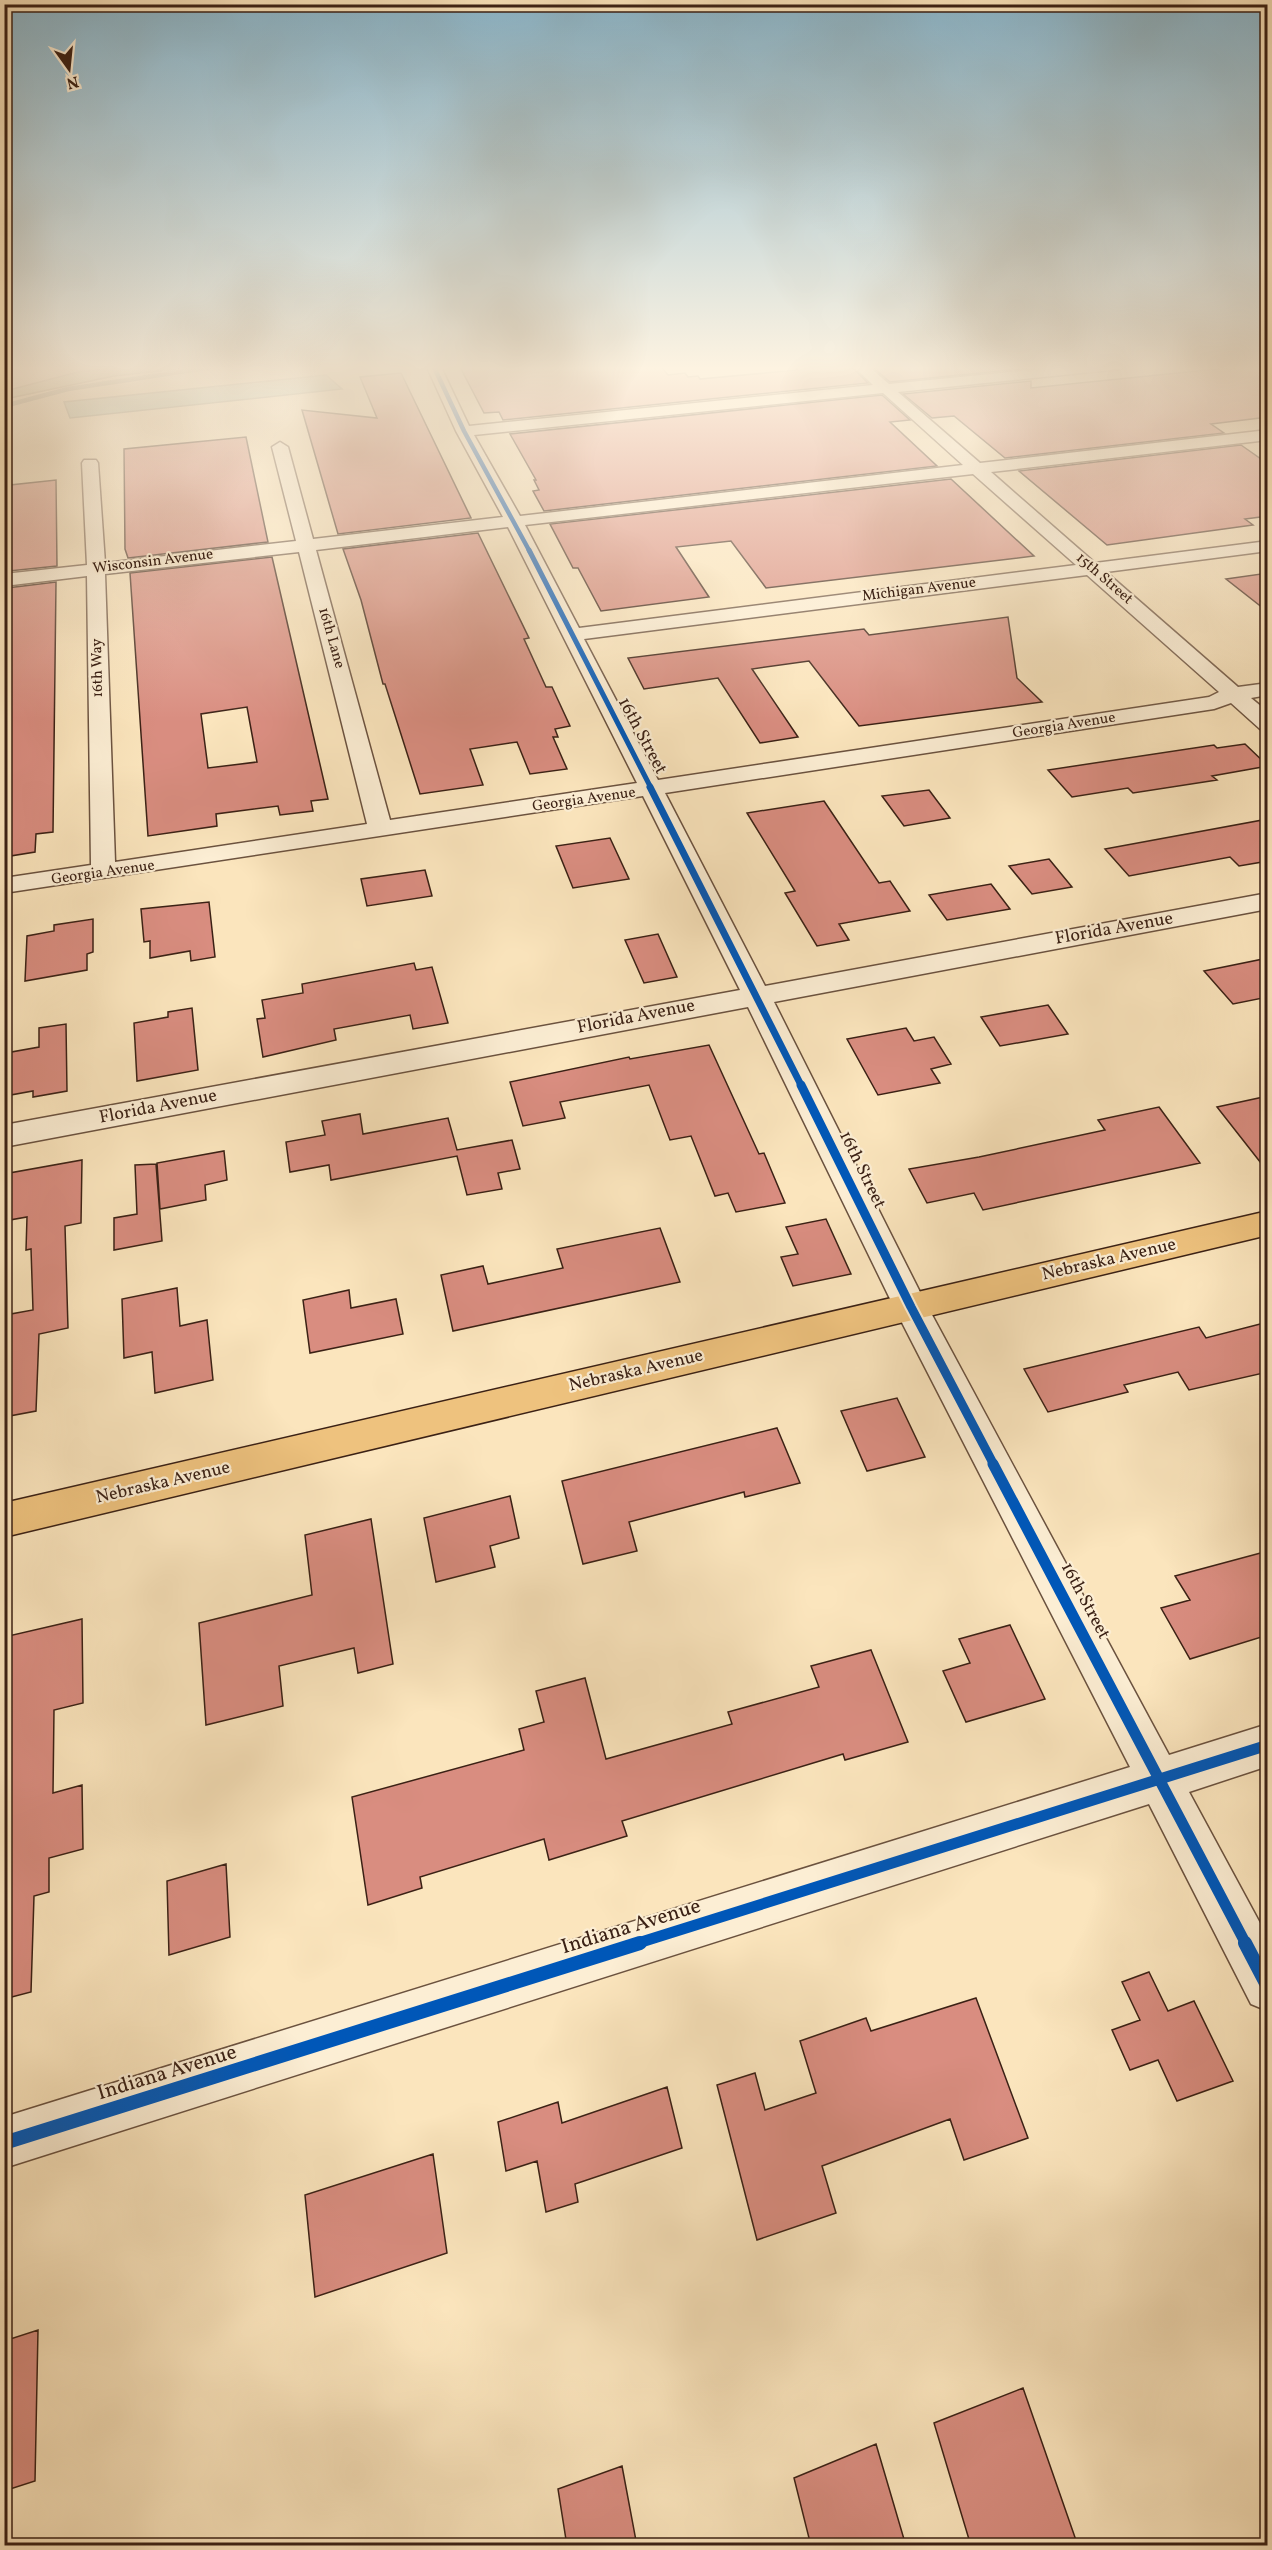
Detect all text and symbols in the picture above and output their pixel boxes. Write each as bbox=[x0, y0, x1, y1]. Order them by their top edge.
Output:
north arrow bbox=[39, 39, 99, 99]
text: N bbox=[64, 69, 81, 94]
street label: Wisconsin Avenue bbox=[92, 544, 214, 580]
street label: 15th Street bbox=[1071, 548, 1137, 610]
street label: Michigan Avenue bbox=[861, 573, 977, 607]
street label: 16th Lane bbox=[312, 605, 350, 671]
street label: 16th Way bbox=[87, 638, 109, 698]
street label: 16th Street bbox=[611, 693, 673, 779]
street label: Georgia Avenue bbox=[1011, 707, 1117, 745]
street label: Georgia Avenue bbox=[531, 782, 637, 818]
street label: Georgia Avenue bbox=[50, 855, 156, 891]
street label: Florida Avenue bbox=[1053, 906, 1175, 952]
street label: Florida Avenue bbox=[575, 993, 697, 1041]
street label: Florida Avenue bbox=[97, 1083, 219, 1131]
street label: 16th Street bbox=[832, 1127, 892, 1213]
street label: Nebraska Avenue bbox=[1039, 1232, 1179, 1288]
street label: Nebraska Avenue bbox=[566, 1343, 706, 1399]
street label: Nebraska Avenue bbox=[93, 1455, 233, 1511]
street label: 16th Street bbox=[1054, 1558, 1116, 1644]
street label: Indiana Avenue bbox=[558, 1892, 704, 1962]
street label: Indiana Avenue bbox=[94, 2038, 240, 2108]

